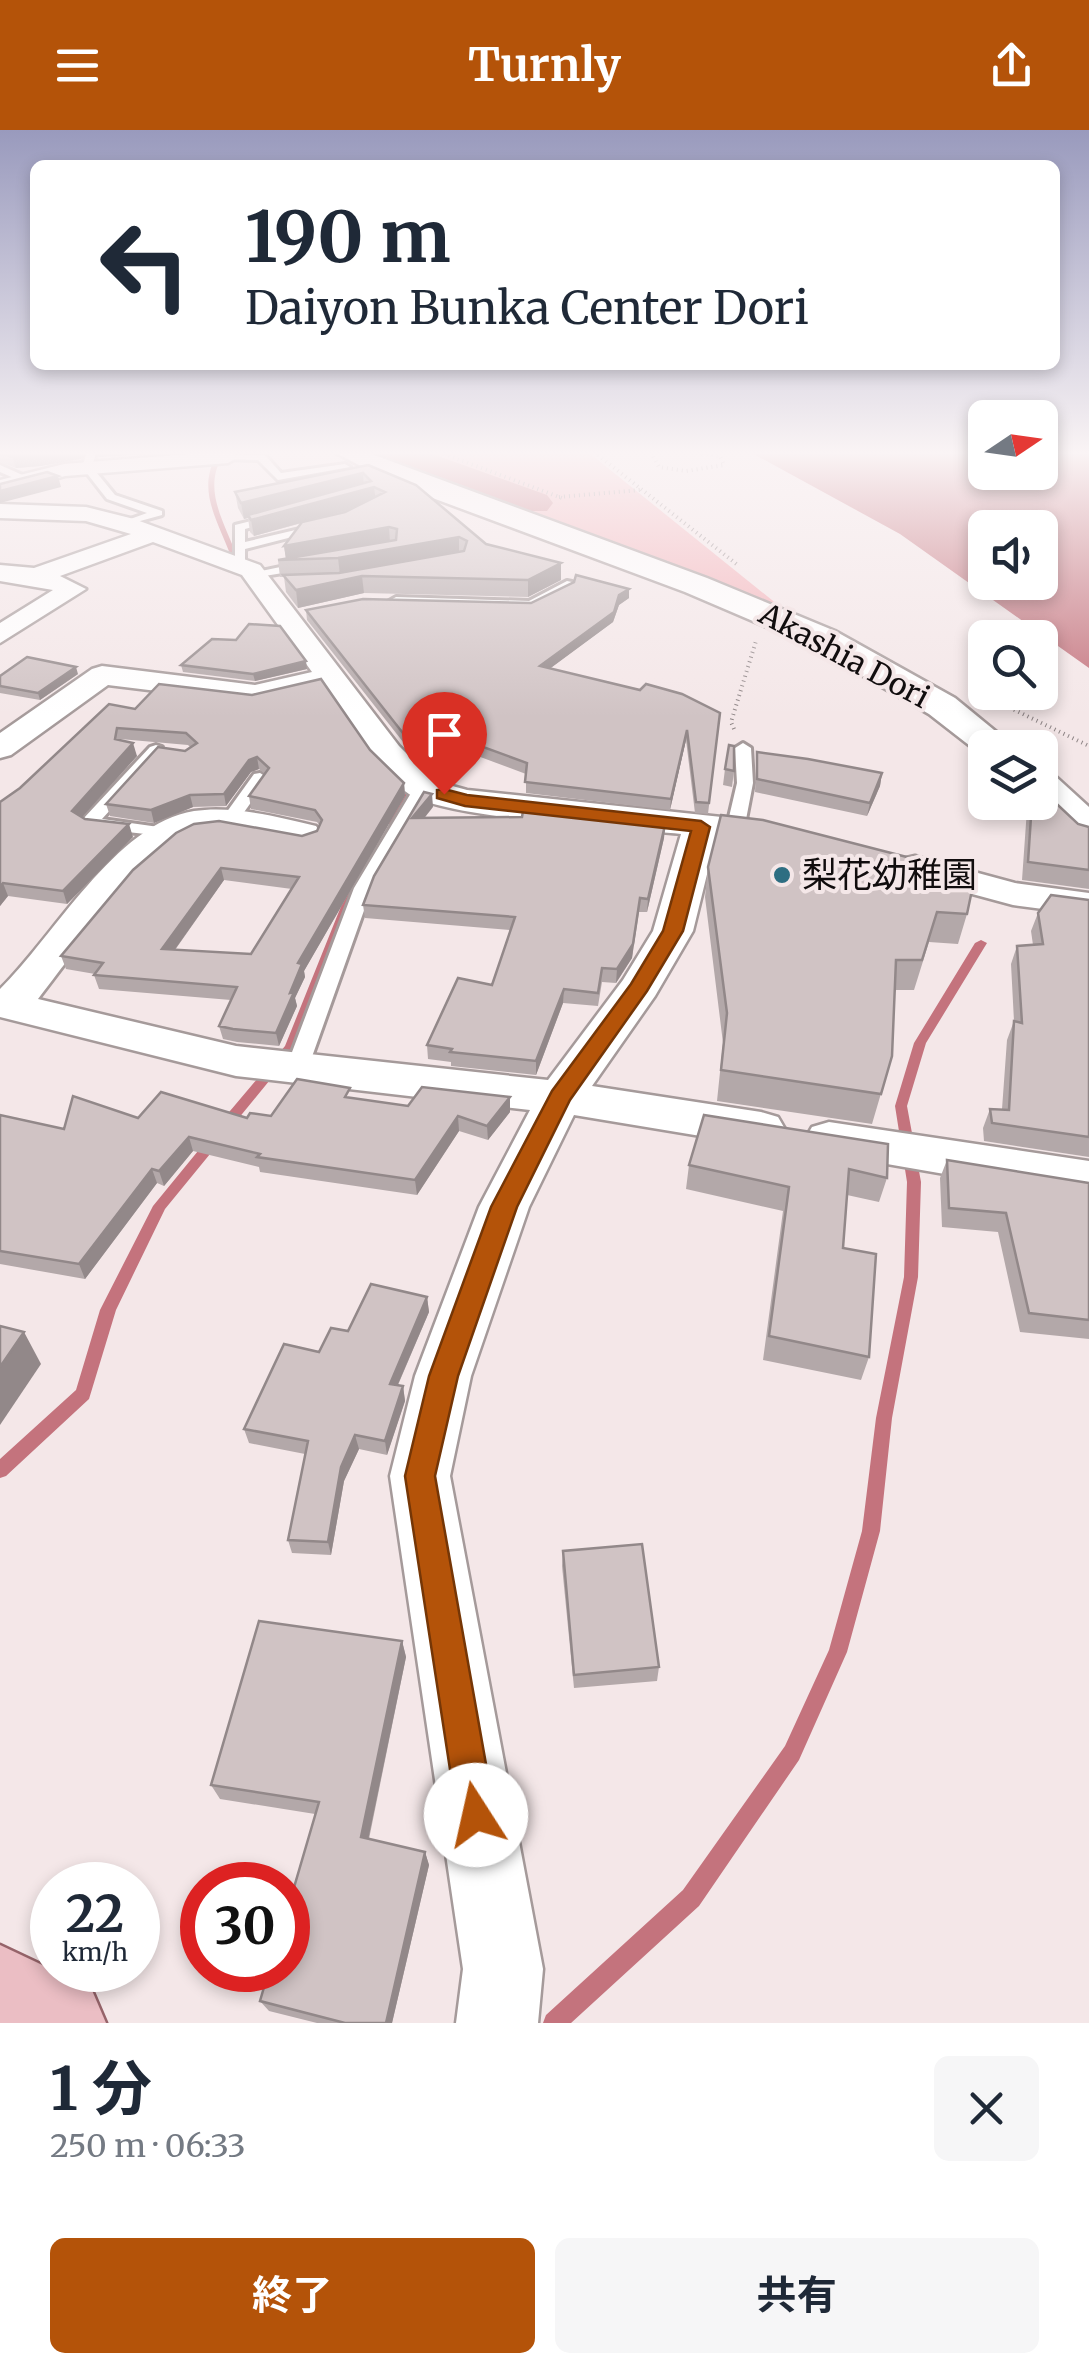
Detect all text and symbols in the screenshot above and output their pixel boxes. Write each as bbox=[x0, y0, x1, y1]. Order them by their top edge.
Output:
text: Turnly bbox=[468, 37, 621, 93]
icon: menu bbox=[50, 38, 105, 93]
icon: share bbox=[984, 38, 1039, 93]
text: 190 m bbox=[245, 193, 451, 281]
icon: left bbox=[80, 200, 210, 330]
text: Daiyon Bunka Center Dori bbox=[245, 280, 809, 336]
north arrow bbox=[968, 400, 1058, 490]
map controls bbox=[968, 400, 1058, 820]
button: sound bbox=[968, 510, 1058, 600]
street label: Akashia Dori bbox=[752, 594, 936, 716]
button: search bbox=[968, 620, 1058, 710]
pin bbox=[402, 692, 487, 795]
icon: arrive bbox=[417, 707, 472, 762]
button: layers bbox=[968, 730, 1058, 820]
place label: 梨花幼稚園 bbox=[802, 853, 977, 897]
marker: 梨花幼稚園 bbox=[771, 864, 793, 886]
position arrow bbox=[424, 1763, 528, 1867]
speed limit sign: 30 bbox=[180, 1862, 310, 1992]
text: 22 bbox=[66, 1883, 124, 1946]
text: km/h bbox=[62, 1936, 128, 1968]
text: 1 分 bbox=[50, 2051, 152, 2126]
button: close bbox=[934, 2056, 1039, 2161]
text: 250 m · 06:33 bbox=[50, 2126, 246, 2166]
button: 終了 bbox=[50, 2238, 535, 2353]
button: 共有 bbox=[555, 2238, 1039, 2353]

